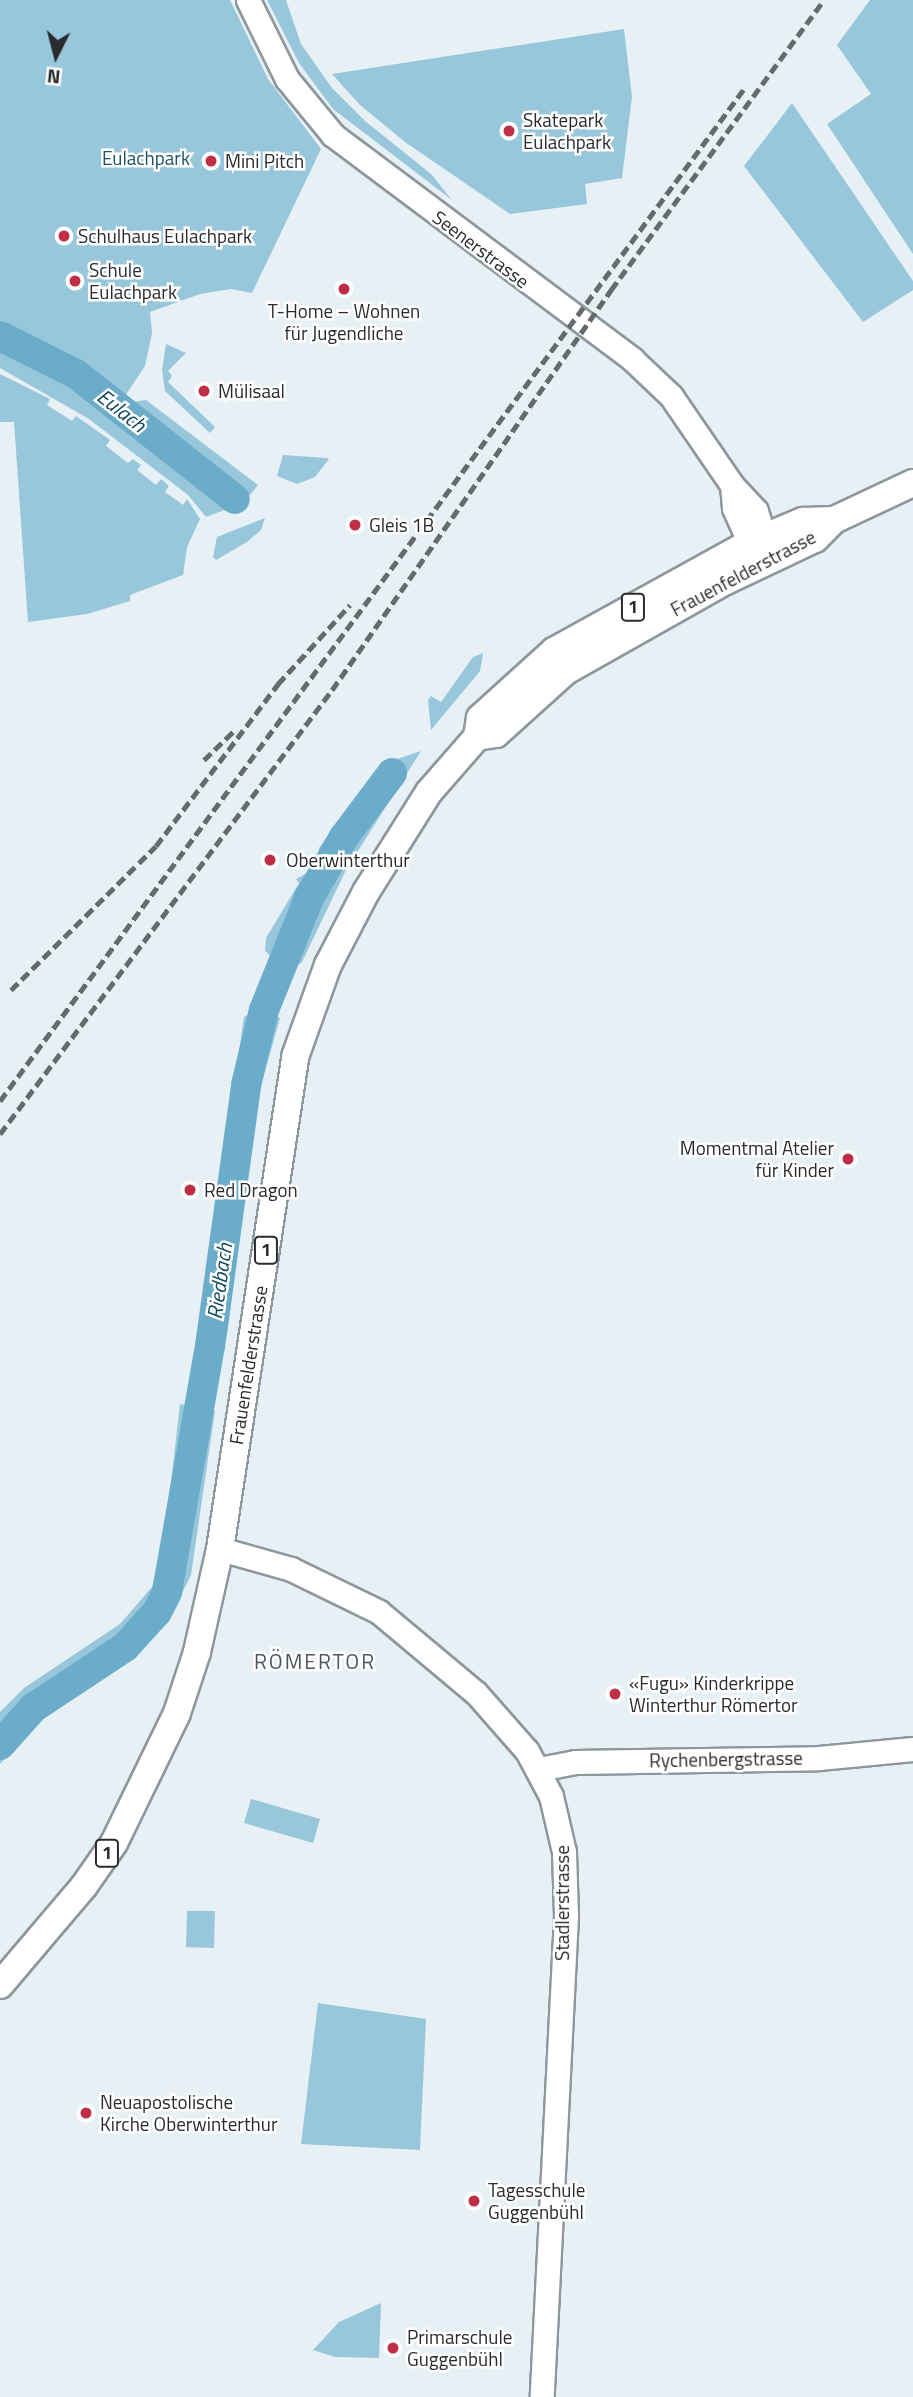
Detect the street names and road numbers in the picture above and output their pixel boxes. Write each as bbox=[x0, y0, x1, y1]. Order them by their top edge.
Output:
street label: Seenerstrasse bbox=[428, 205, 534, 293]
street label: Frauenfelderstrasse bbox=[667, 525, 819, 621]
road number: 1 bbox=[621, 592, 645, 622]
road number: 1 bbox=[254, 1236, 278, 1265]
street label: Frauenfelderstrasse bbox=[224, 1284, 272, 1446]
street label: Rychenbergstrasse bbox=[649, 1746, 803, 1772]
road number: 1 bbox=[95, 1839, 119, 1868]
street label: Stadlerstrasse bbox=[551, 1845, 573, 1961]

